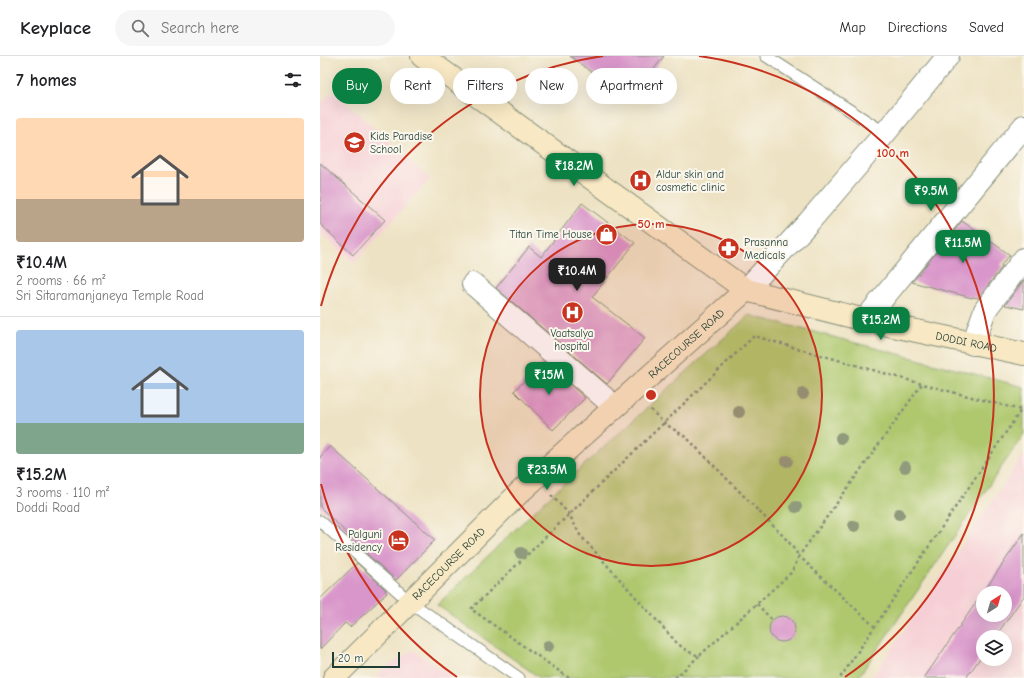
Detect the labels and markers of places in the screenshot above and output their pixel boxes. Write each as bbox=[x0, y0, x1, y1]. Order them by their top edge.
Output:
school or university icon: Kids Paradise School bbox=[341, 129, 367, 155]
place label: Kids Paradise School bbox=[370, 130, 433, 156]
pin: ₹18.2M bbox=[541, 153, 607, 187]
hospital icon: Aldur skin and cosmetic clinic bbox=[627, 167, 653, 193]
place label: Aldur skin and cosmetic clinic bbox=[656, 168, 726, 194]
pin: ₹9.5M bbox=[903, 178, 959, 212]
shop icon: Titan Time House bbox=[594, 221, 620, 247]
place label: Titan Time House bbox=[510, 228, 592, 241]
pin: ₹11.5M bbox=[930, 230, 996, 264]
pharmacy icon: Prasanna Medicals bbox=[716, 235, 742, 261]
place label: Prasanna Medicals bbox=[744, 236, 788, 262]
pin: ₹10.4M bbox=[544, 258, 610, 292]
hospital icon: Vaatsalya hospital bbox=[559, 300, 585, 326]
pin: ₹15.2M bbox=[848, 307, 914, 341]
place label: Vaatsalya hospital bbox=[551, 327, 593, 353]
pin: ₹15M bbox=[525, 362, 573, 396]
centre of rings bbox=[644, 388, 658, 402]
pin: ₹23.5M bbox=[514, 457, 580, 491]
hotel icon: Palguni Residency bbox=[385, 527, 411, 553]
place label: Palguni Residency bbox=[335, 528, 382, 554]

